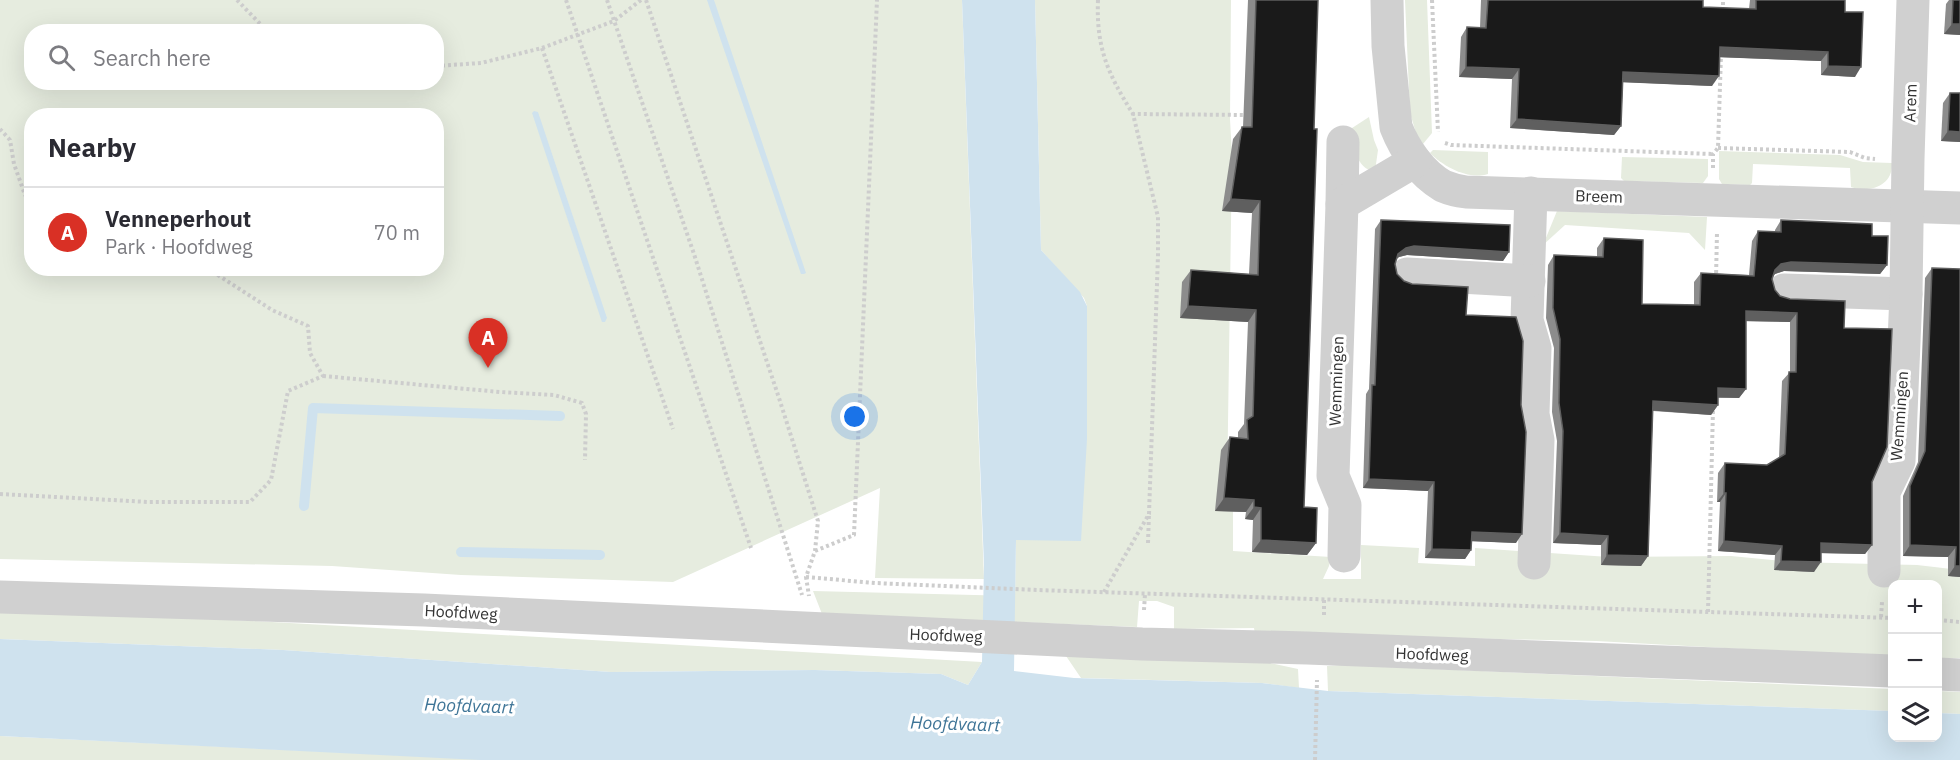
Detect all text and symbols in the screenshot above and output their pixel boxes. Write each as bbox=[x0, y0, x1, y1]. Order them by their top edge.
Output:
search box bbox=[24, 24, 444, 90]
icon: search bbox=[45, 41, 78, 74]
text: Search here bbox=[93, 43, 211, 72]
street label: Arem bbox=[1899, 83, 1921, 123]
text: Nearby bbox=[48, 130, 136, 164]
street label: Breem bbox=[1575, 185, 1623, 207]
text: Venneperhout bbox=[105, 204, 251, 233]
text: A bbox=[61, 219, 74, 246]
text: 70 m bbox=[374, 219, 420, 246]
text: Park · Hoofdweg bbox=[105, 233, 253, 260]
pin: A bbox=[468, 318, 508, 368]
street label: Wemmingen bbox=[1324, 336, 1348, 426]
street label: Wemmingen bbox=[1886, 370, 1912, 462]
your location bbox=[840, 402, 869, 431]
map controls bbox=[1888, 580, 1942, 742]
button: + bbox=[1888, 580, 1942, 634]
street label: Hoofdweg bbox=[424, 600, 499, 624]
street label: Hoofdweg bbox=[909, 624, 983, 646]
button: − bbox=[1888, 634, 1942, 688]
street label: Hoofdweg bbox=[1395, 643, 1469, 665]
button: layers bbox=[1888, 688, 1942, 742]
water label: Hoofdvaart bbox=[424, 692, 516, 719]
water label: Hoofdvaart bbox=[910, 710, 1002, 737]

